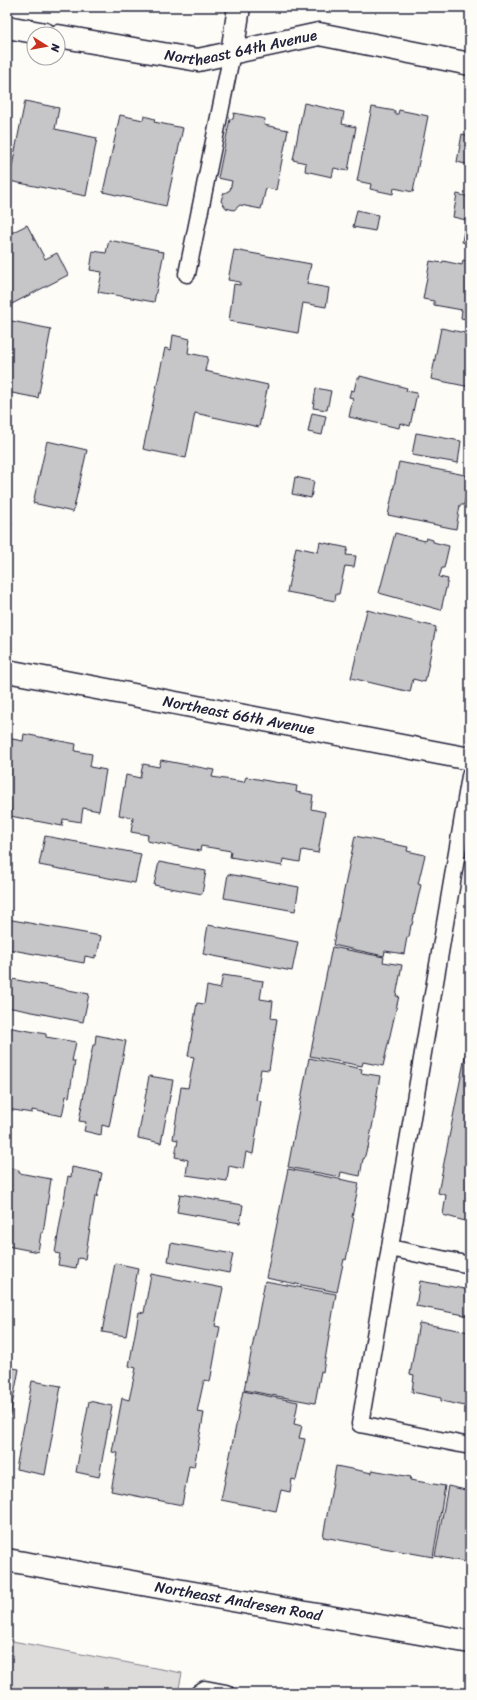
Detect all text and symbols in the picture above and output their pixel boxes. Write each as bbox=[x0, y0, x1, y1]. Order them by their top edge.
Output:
street label: Northeast 64th Avenue bbox=[163, 22, 319, 74]
north arrow bbox=[26, 26, 66, 66]
text: N bbox=[45, 41, 66, 54]
street label: Northeast 66th Avenue bbox=[161, 688, 317, 742]
street label: Northeast Andresen Road bbox=[153, 1573, 325, 1629]

